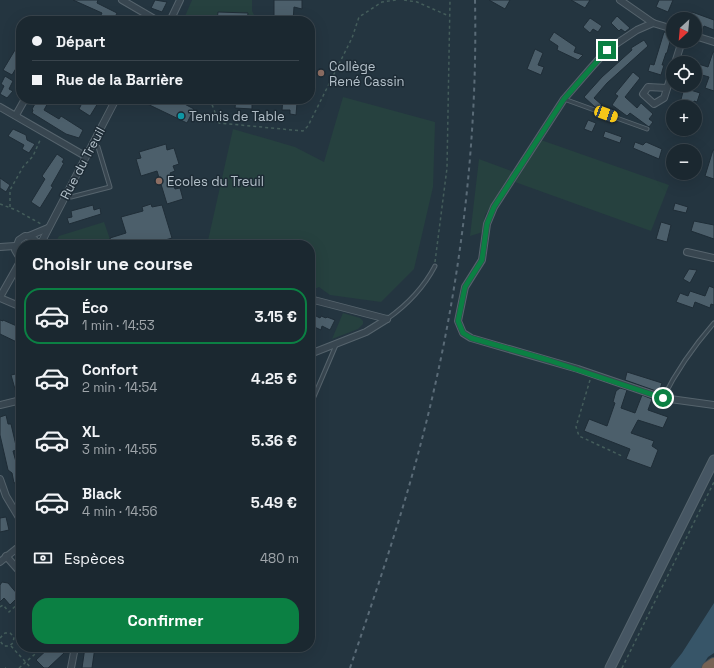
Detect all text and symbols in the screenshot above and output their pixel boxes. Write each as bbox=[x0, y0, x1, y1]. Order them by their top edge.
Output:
north arrow bbox=[666, 12, 702, 48]
map controls bbox=[666, 12, 702, 180]
text: Départ bbox=[56, 32, 106, 51]
route end bbox=[598, 41, 616, 59]
button: locate bbox=[666, 56, 702, 92]
place label: Collège René Cassin bbox=[329, 58, 405, 90]
marker: Collège René Cassin bbox=[316, 68, 326, 78]
text: Rue de la Barrière bbox=[56, 70, 183, 89]
button: + bbox=[666, 100, 702, 136]
car bbox=[593, 104, 619, 124]
place label: Tennis de Table bbox=[189, 108, 285, 125]
marker: Tennis de Table bbox=[176, 111, 186, 121]
street label: Rue du Treuil bbox=[56, 124, 109, 202]
button: − bbox=[666, 144, 702, 180]
place label: Ecoles du Treuil bbox=[167, 173, 264, 190]
marker: Ecoles du Treuil bbox=[154, 176, 164, 186]
text: Choisir une course bbox=[32, 252, 193, 275]
icon: car bbox=[34, 298, 70, 334]
text: Éco bbox=[82, 298, 108, 317]
text: 3.15 € bbox=[254, 307, 297, 326]
text: 1 min · 14:53 bbox=[82, 317, 155, 334]
icon: car bbox=[34, 360, 70, 396]
text: Confort bbox=[82, 360, 138, 379]
text: 4.25 € bbox=[251, 369, 297, 388]
text: 2 min · 14:54 bbox=[82, 379, 157, 396]
route start bbox=[654, 389, 672, 407]
icon: car bbox=[34, 422, 70, 458]
text: XL bbox=[82, 422, 100, 441]
text: 5.36 € bbox=[251, 431, 297, 450]
text: 3 min · 14:55 bbox=[82, 441, 157, 458]
icon: car bbox=[34, 484, 70, 520]
text: Black bbox=[82, 484, 122, 503]
text: 5.49 € bbox=[251, 493, 297, 512]
text: 4 min · 14:56 bbox=[82, 503, 158, 520]
icon: cash bbox=[32, 547, 54, 569]
text: Espèces bbox=[64, 549, 125, 568]
text: 480 m bbox=[260, 550, 299, 567]
button: Confirmer bbox=[32, 598, 299, 644]

